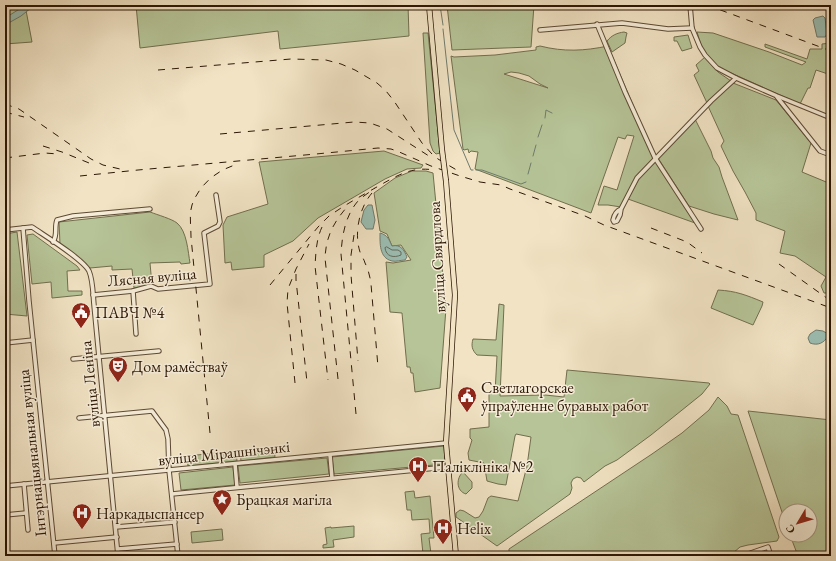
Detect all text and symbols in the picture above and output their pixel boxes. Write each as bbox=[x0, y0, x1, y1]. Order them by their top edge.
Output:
street label: вуліца Свярдлова bbox=[424, 200, 450, 313]
street label: Лясная вуліца bbox=[107, 263, 198, 291]
public building icon: ПАВЧ №4 bbox=[70, 301, 92, 329]
place label: ПАВЧ №4 bbox=[95, 302, 165, 323]
street label: вуліца Леніна bbox=[75, 339, 105, 428]
theatre icon: Дом рамёстваў bbox=[107, 355, 129, 383]
place label: Дом рамёстваў bbox=[132, 356, 229, 377]
street label: Інтэрнацыянальная вуліца bbox=[13, 368, 51, 538]
place label: Светлагорскае ўпраўленне буравых работ bbox=[481, 377, 649, 416]
public building icon: Светлагорскае ўпраўленне буравых работ bbox=[456, 385, 478, 413]
street label: вуліца Мірашнічэнкі bbox=[157, 436, 291, 470]
hospital icon: Паліклініка №2 bbox=[407, 455, 429, 483]
place label: Паліклініка №2 bbox=[432, 456, 534, 477]
place icon: Брацкая магіла bbox=[211, 488, 233, 516]
place label: Брацкая магіла bbox=[236, 489, 333, 510]
hospital icon: Наркадыспансер bbox=[71, 502, 93, 530]
place label: Наркадыспансер bbox=[96, 503, 204, 524]
north arrow bbox=[778, 503, 818, 543]
hospital icon: Helix bbox=[432, 517, 454, 545]
place label: Helix bbox=[457, 518, 491, 539]
text: С bbox=[782, 522, 798, 537]

